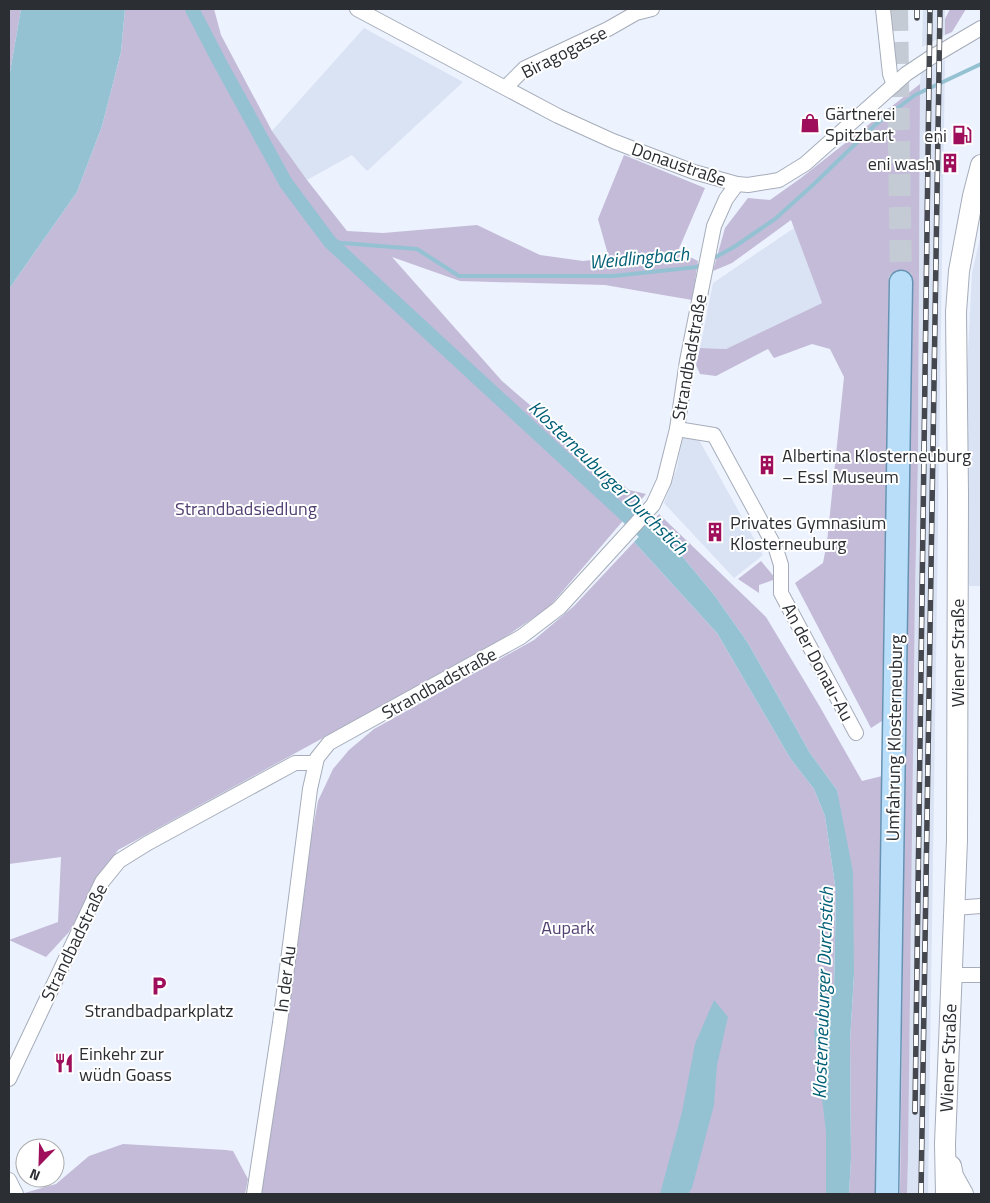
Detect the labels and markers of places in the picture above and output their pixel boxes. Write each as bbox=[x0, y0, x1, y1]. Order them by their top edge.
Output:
place label: Gärtnerei Spitzbart bbox=[825, 100, 896, 148]
shop icon: Gärtnerei Spitzbart bbox=[799, 112, 821, 134]
place label: eni bbox=[924, 122, 947, 149]
fuel station icon: eni bbox=[951, 124, 973, 146]
place label: eni wash bbox=[868, 150, 935, 177]
building icon: eni wash bbox=[939, 152, 961, 174]
place label: Albertina Klosterneuburg – Essl Museum bbox=[782, 442, 971, 490]
building icon: Albertina Klosterneuburg – Essl Museum bbox=[756, 454, 778, 476]
place label: Privates Gymnasium Klosterneuburg bbox=[730, 509, 886, 557]
building icon: Privates Gymnasium Klosterneuburg bbox=[704, 521, 726, 543]
parking icon: Strandbadparkplatz bbox=[148, 975, 170, 997]
place label: Strandbadparkplatz bbox=[85, 997, 233, 1024]
place label: Einkehr zur wüdn Goass bbox=[79, 1040, 172, 1088]
restaurant icon: Einkehr zur wüdn Goass bbox=[53, 1052, 75, 1074]

